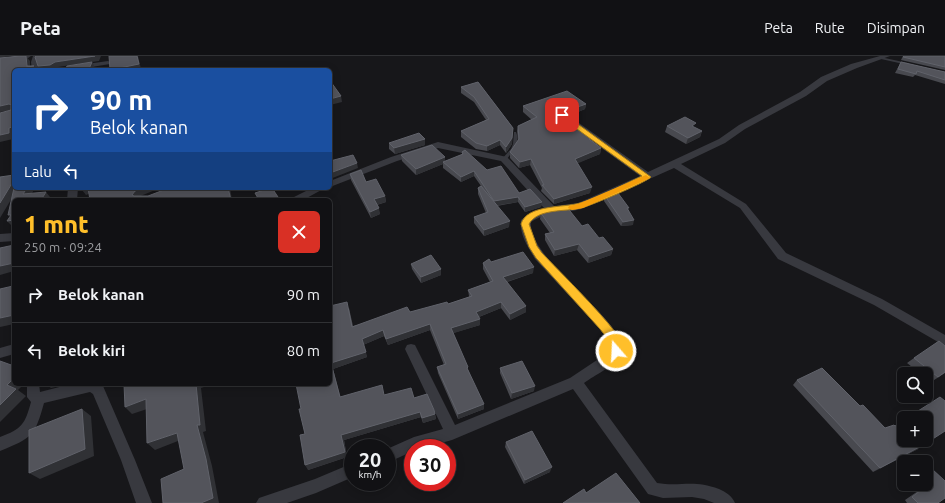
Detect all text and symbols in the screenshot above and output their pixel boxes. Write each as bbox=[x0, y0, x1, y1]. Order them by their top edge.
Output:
text: Peta bbox=[20, 17, 61, 39]
text: Peta bbox=[764, 20, 793, 36]
text: Rute bbox=[815, 20, 845, 36]
text: Disimpan bbox=[867, 20, 925, 36]
icon: right bbox=[24, 84, 76, 136]
text: 90 m bbox=[90, 84, 152, 115]
pin bbox=[545, 98, 579, 132]
icon: arrive bbox=[551, 104, 573, 126]
text: Belok kanan bbox=[90, 117, 188, 137]
icon: left bbox=[60, 160, 82, 182]
text: Lalu bbox=[24, 163, 52, 180]
text: 1 mnt bbox=[24, 211, 89, 238]
button: close bbox=[278, 211, 320, 253]
text: 250 m · 09:24 bbox=[24, 240, 102, 254]
icon: right bbox=[24, 284, 46, 306]
text: Belok kanan bbox=[58, 286, 144, 303]
text: 90 m bbox=[287, 286, 320, 303]
position arrow bbox=[595, 330, 637, 372]
icon: left bbox=[24, 340, 46, 362]
text: Belok kiri bbox=[58, 342, 125, 359]
text: 80 m bbox=[287, 342, 320, 359]
map controls bbox=[897, 367, 933, 491]
button: search bbox=[897, 367, 933, 403]
button: + bbox=[897, 411, 933, 447]
speed limit sign: 30 bbox=[404, 439, 456, 491]
text: 20 bbox=[359, 448, 381, 471]
button: − bbox=[897, 455, 933, 491]
text: km/h bbox=[358, 469, 382, 480]

